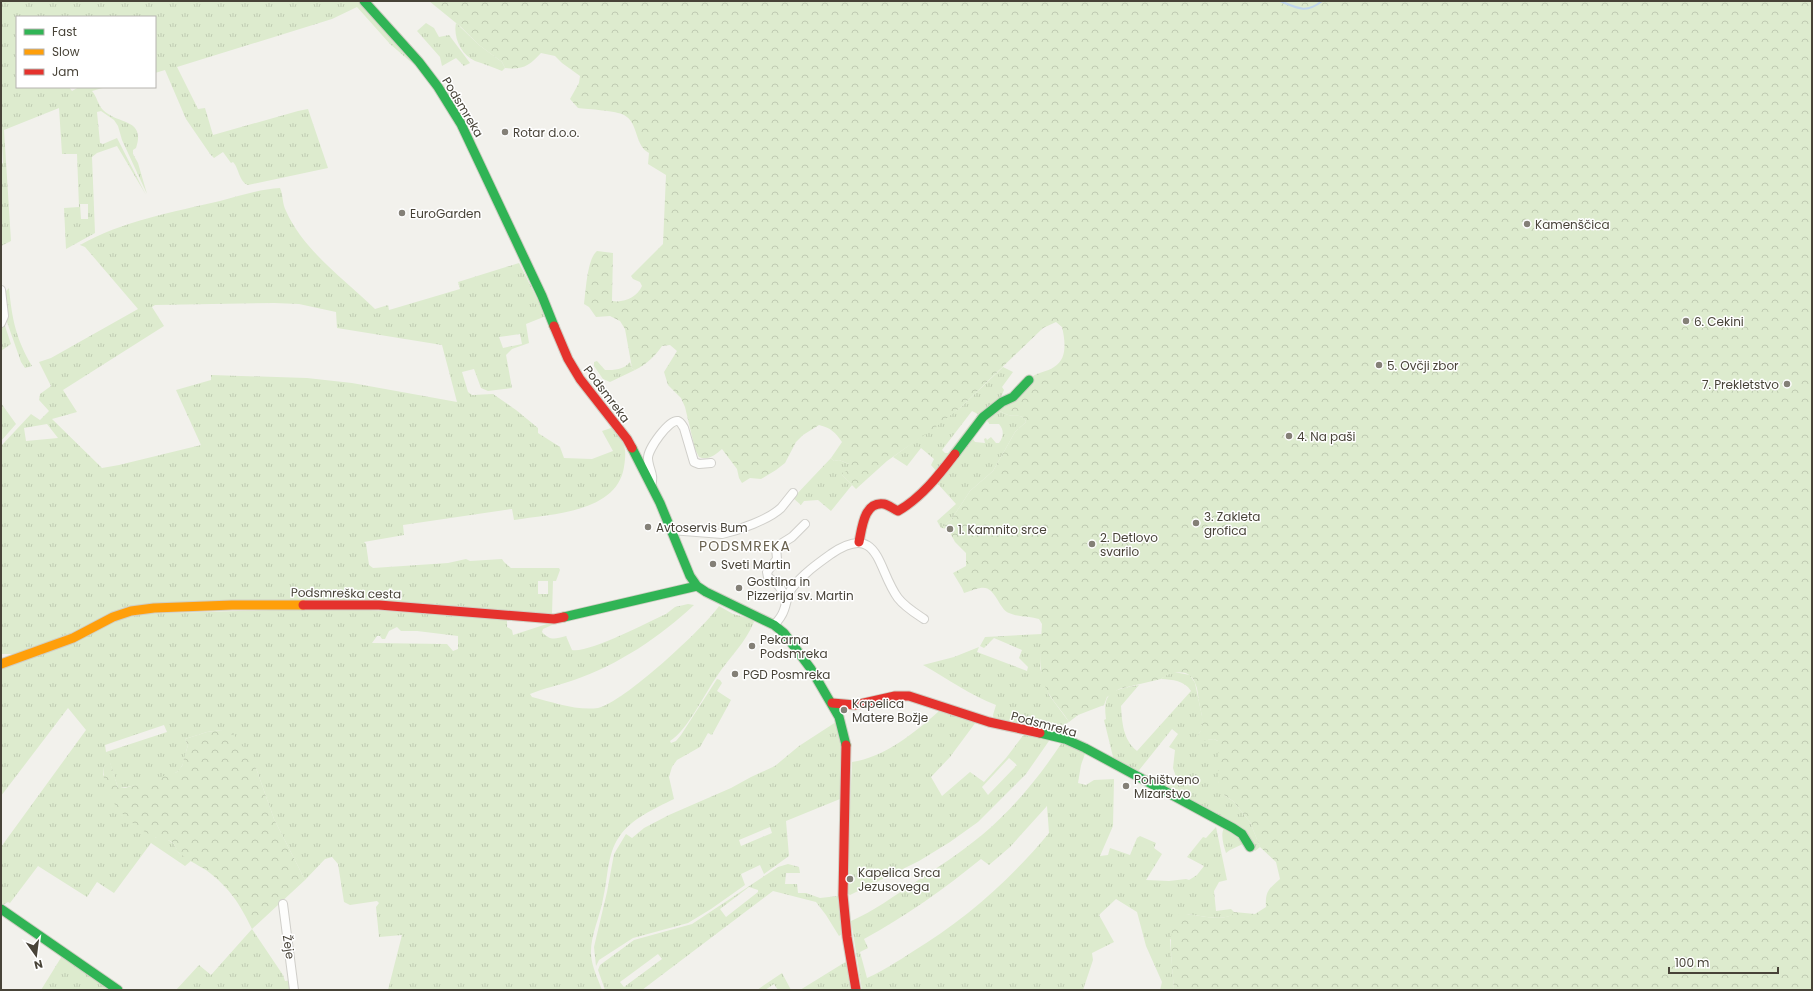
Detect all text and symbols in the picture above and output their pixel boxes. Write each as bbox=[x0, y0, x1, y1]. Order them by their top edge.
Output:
legend bbox=[16, 16, 156, 88]
text: Fast bbox=[52, 23, 77, 40]
text: Slow bbox=[52, 43, 80, 60]
text: Jam bbox=[52, 63, 79, 80]
street label: Podsmreka bbox=[438, 74, 488, 140]
place label: Rotar d.o.o. bbox=[513, 124, 579, 141]
marker: Rotar d.o.o. bbox=[500, 127, 510, 137]
place label: EuroGarden bbox=[410, 205, 481, 222]
marker: EuroGarden bbox=[397, 208, 407, 218]
place label: Kamenščica bbox=[1535, 216, 1610, 233]
marker: Kamenščica bbox=[1522, 219, 1532, 229]
place label: 6. Cekini bbox=[1694, 313, 1744, 330]
marker: 6. Cekini bbox=[1681, 316, 1691, 326]
place label: 5. Ovčji zbor bbox=[1387, 357, 1459, 374]
marker: 5. Ovčji zbor bbox=[1374, 360, 1384, 370]
street label: Podsmreka bbox=[580, 362, 634, 426]
place label: 7. Prekletstvo bbox=[1702, 376, 1779, 393]
marker: 7. Prekletstvo bbox=[1782, 379, 1792, 389]
place label: 4. Na paši bbox=[1297, 428, 1356, 445]
marker: 4. Na paši bbox=[1284, 431, 1294, 441]
place label: 3. Zakleta grofica bbox=[1204, 508, 1260, 539]
marker: 3. Zakleta grofica bbox=[1191, 518, 1201, 528]
place label: Avtoservis Bum bbox=[656, 519, 748, 536]
place label: 1. Kamnito srce bbox=[958, 521, 1047, 538]
marker: Avtoservis Bum bbox=[643, 522, 653, 532]
marker: 1. Kamnito srce bbox=[945, 524, 955, 534]
place label: 2. Detlovo svarilo bbox=[1100, 529, 1158, 560]
district label: PODSMREKA bbox=[699, 536, 791, 556]
marker: 2. Detlovo svarilo bbox=[1087, 539, 1097, 549]
place label: Sveti Martin bbox=[721, 556, 791, 573]
marker: Sveti Martin bbox=[708, 559, 718, 569]
place label: Gostilna in Pizzerija sv. Martin bbox=[747, 573, 854, 604]
marker: Gostilna in Pizzerija sv. Martin bbox=[734, 583, 744, 593]
street label: Podsmreška cesta bbox=[291, 584, 401, 602]
place label: Pekarna Podsmreka bbox=[760, 631, 828, 662]
marker: Pekarna Podsmreka bbox=[747, 641, 757, 651]
place label: PGD Posmreka bbox=[743, 666, 830, 683]
marker: PGD Posmreka bbox=[730, 669, 740, 679]
place label: Kapelica Matere Božje bbox=[852, 695, 928, 726]
marker: Kapelica Matere Božje bbox=[839, 705, 849, 715]
street label: Podsmreka bbox=[1009, 707, 1079, 741]
place label: Pohištveno Mizarstvo bbox=[1134, 771, 1200, 802]
marker: Pohištveno Mizarstvo bbox=[1121, 781, 1131, 791]
place label: Kapelica Srca Jezusovega bbox=[858, 864, 940, 895]
marker: Kapelica Srca Jezusovega bbox=[845, 874, 855, 884]
street label: Žeje bbox=[279, 934, 299, 960]
north arrow bbox=[16, 935, 56, 975]
scale bar bbox=[1669, 949, 1778, 975]
text: 100 m bbox=[1675, 954, 1709, 971]
text: N bbox=[32, 956, 44, 973]

